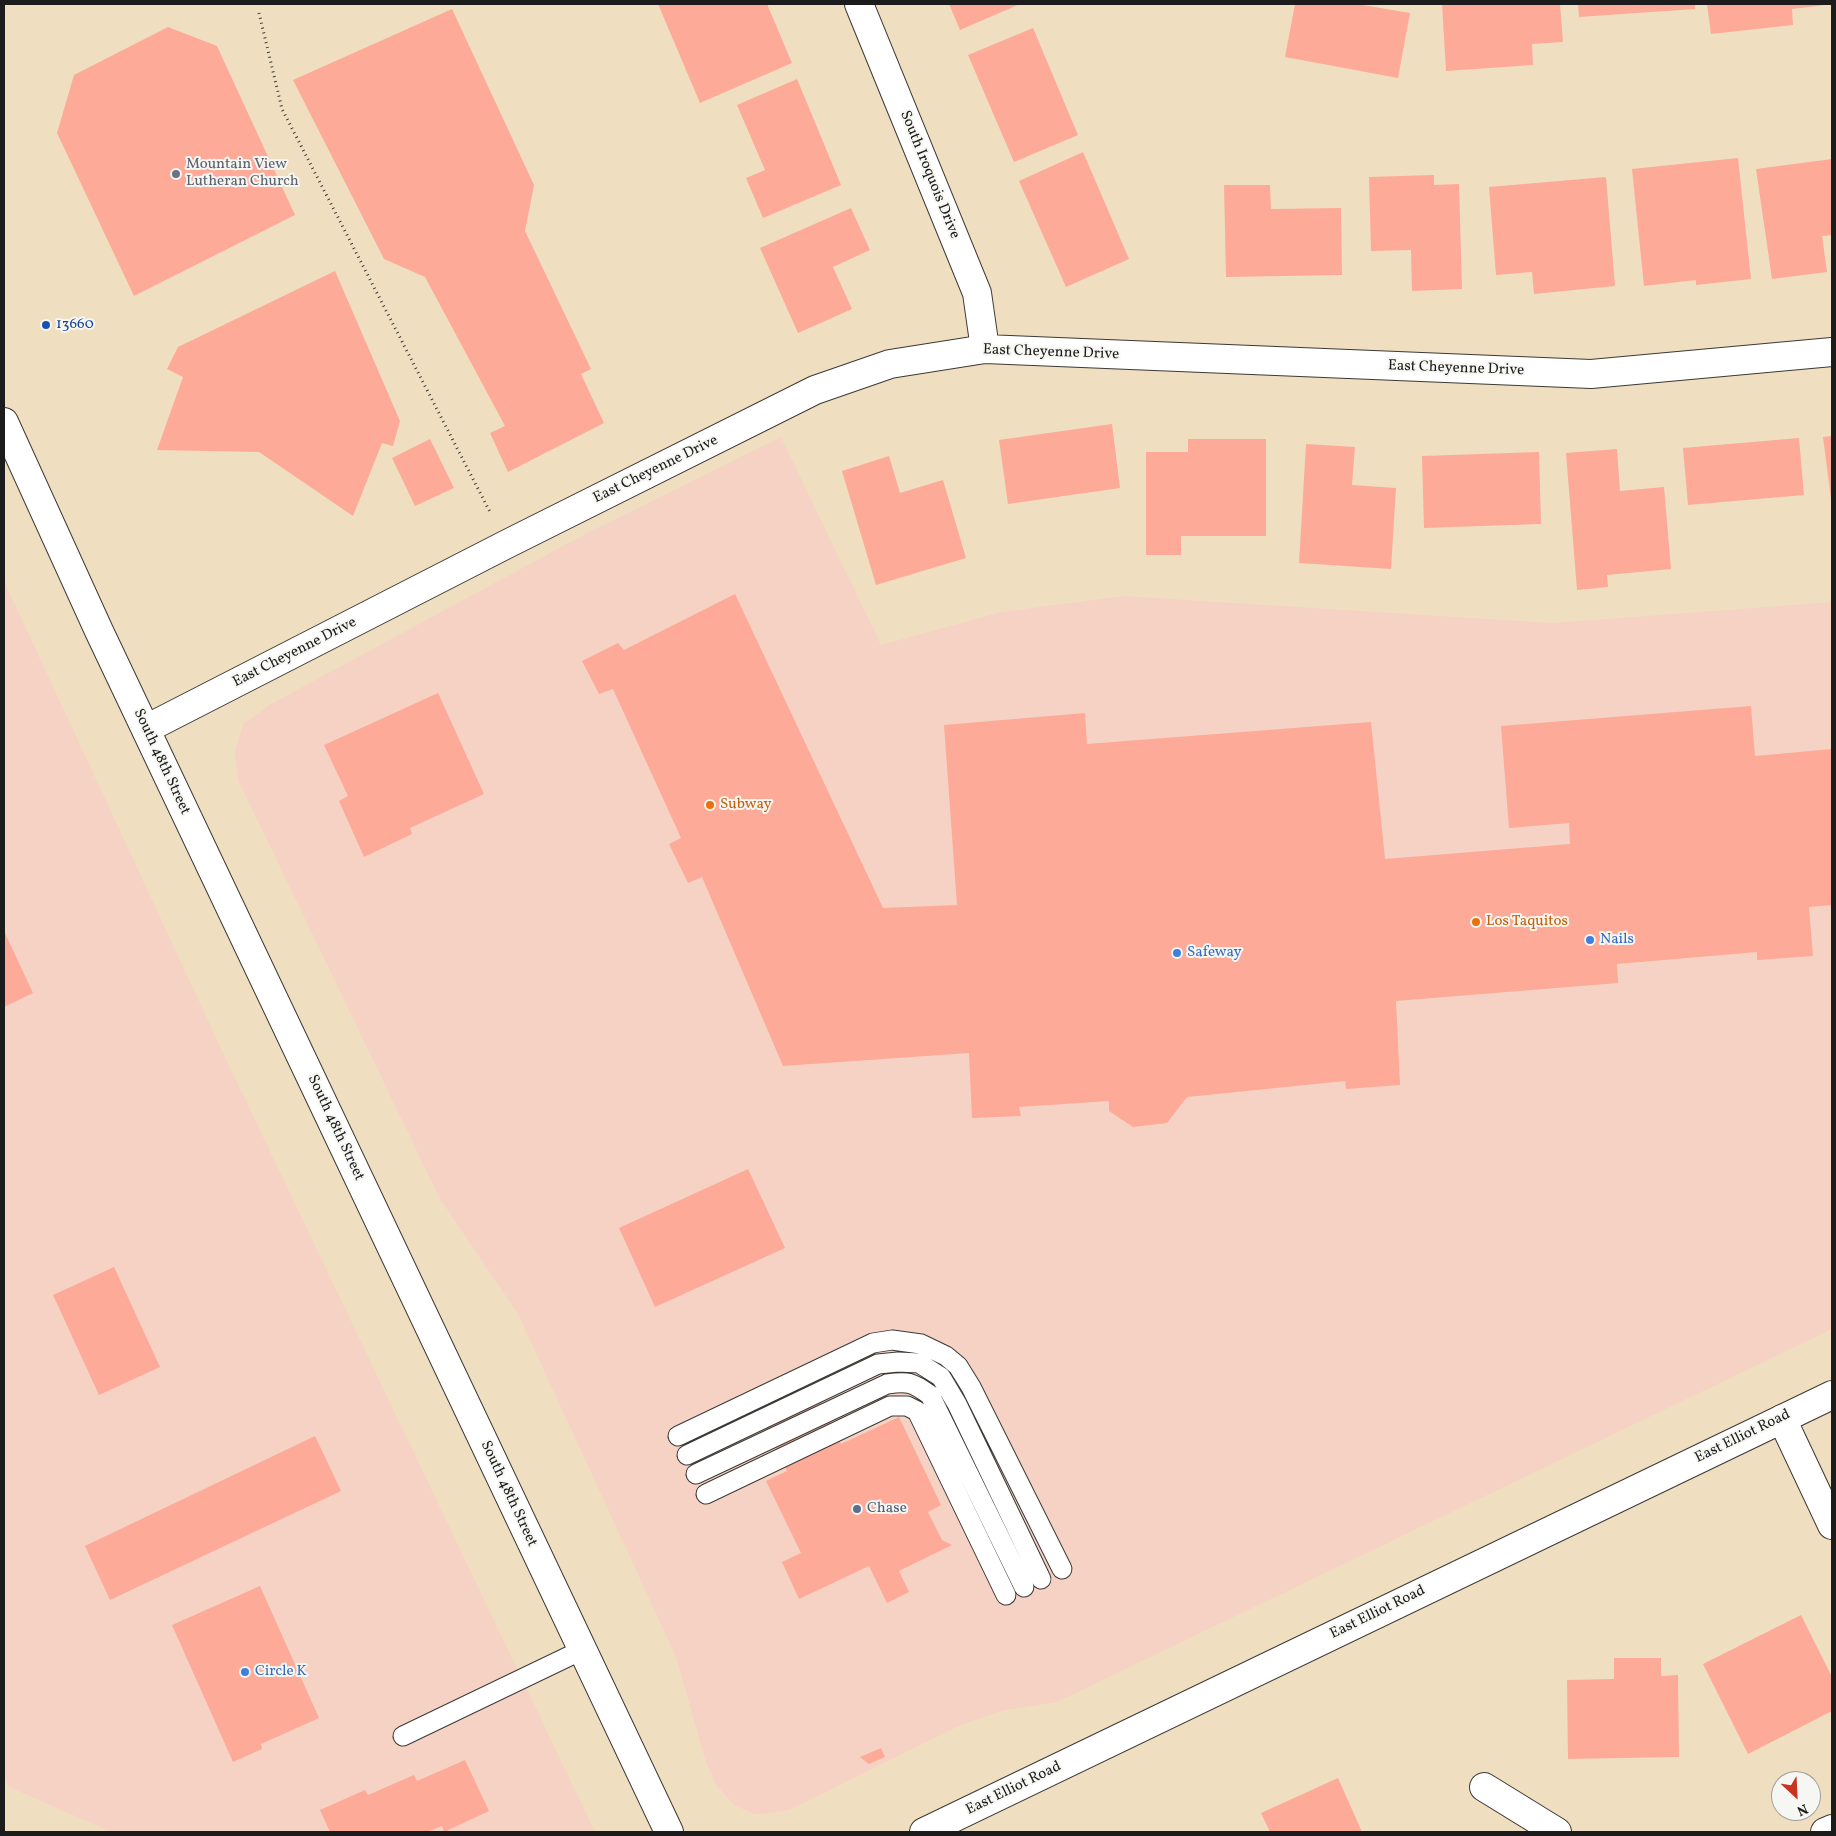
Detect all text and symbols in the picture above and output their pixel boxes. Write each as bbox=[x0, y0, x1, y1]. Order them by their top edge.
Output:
street label: South Iroquois Drive bbox=[895, 108, 963, 242]
place label: Mountain View Lutheran Church bbox=[186, 156, 299, 191]
marker: Mountain View Lutheran Church bbox=[170, 168, 182, 180]
place label: 13660 bbox=[56, 316, 94, 334]
marker: 13660 bbox=[40, 319, 52, 331]
street label: East Cheyenne Drive bbox=[982, 342, 1120, 364]
street label: East Cheyenne Drive bbox=[1387, 358, 1525, 380]
street label: East Cheyenne Drive bbox=[591, 432, 721, 508]
street label: East Cheyenne Drive bbox=[230, 614, 360, 692]
street label: South 48th Street bbox=[129, 706, 193, 818]
place label: Subway bbox=[720, 796, 772, 814]
marker: Subway bbox=[704, 799, 716, 811]
place label: Los Taquitos bbox=[1486, 913, 1568, 931]
marker: Los Taquitos bbox=[1470, 916, 1482, 928]
place label: Nails bbox=[1600, 931, 1634, 949]
marker: Nails bbox=[1584, 934, 1596, 946]
place label: Safeway bbox=[1187, 944, 1242, 962]
marker: Safeway bbox=[1171, 947, 1183, 959]
street label: South 48th Street bbox=[303, 1072, 367, 1184]
street label: East Elliot Road bbox=[1692, 1406, 1794, 1468]
street label: South 48th Street bbox=[476, 1438, 540, 1550]
place label: Chase bbox=[867, 1500, 907, 1518]
marker: Chase bbox=[851, 1503, 863, 1515]
street label: East Elliot Road bbox=[1327, 1582, 1429, 1644]
place label: Circle K bbox=[255, 1663, 307, 1681]
marker: Circle K bbox=[239, 1666, 251, 1678]
street label: East Elliot Road bbox=[963, 1758, 1065, 1820]
north arrow bbox=[1771, 1771, 1821, 1821]
text: N bbox=[1794, 1798, 1811, 1820]

